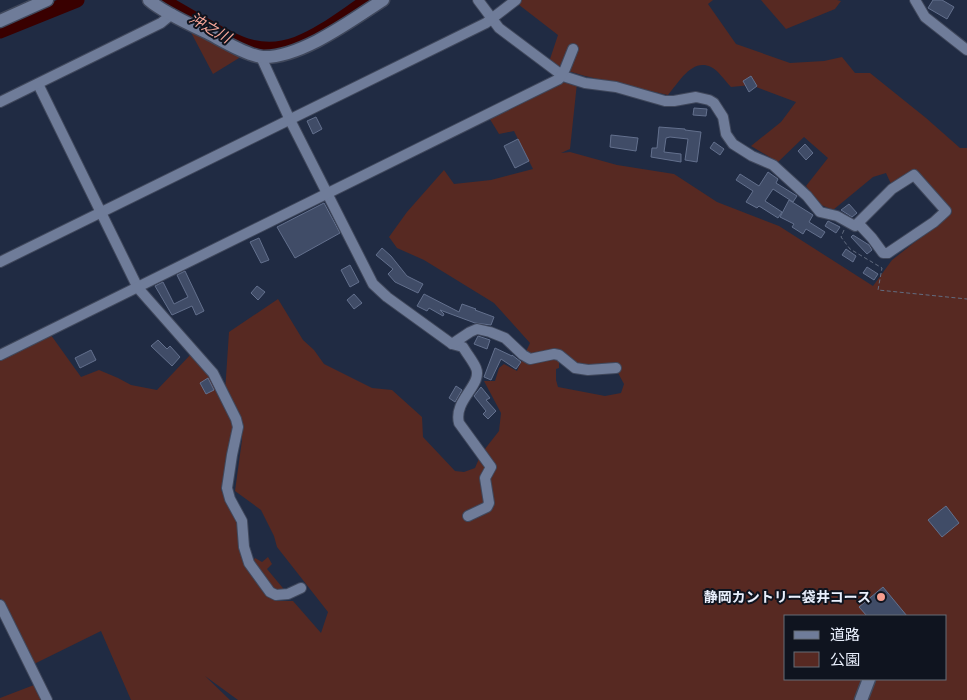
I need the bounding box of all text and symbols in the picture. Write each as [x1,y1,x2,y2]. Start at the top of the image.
water label: 沖之川 [186,7,237,48]
place label: 静岡カントリー袋井コース [704,587,871,606]
marker: 静岡カントリー袋井コース [875,591,887,603]
legend [784,615,947,680]
text: 道路 [830,624,860,644]
text: 公園 [830,649,860,669]

